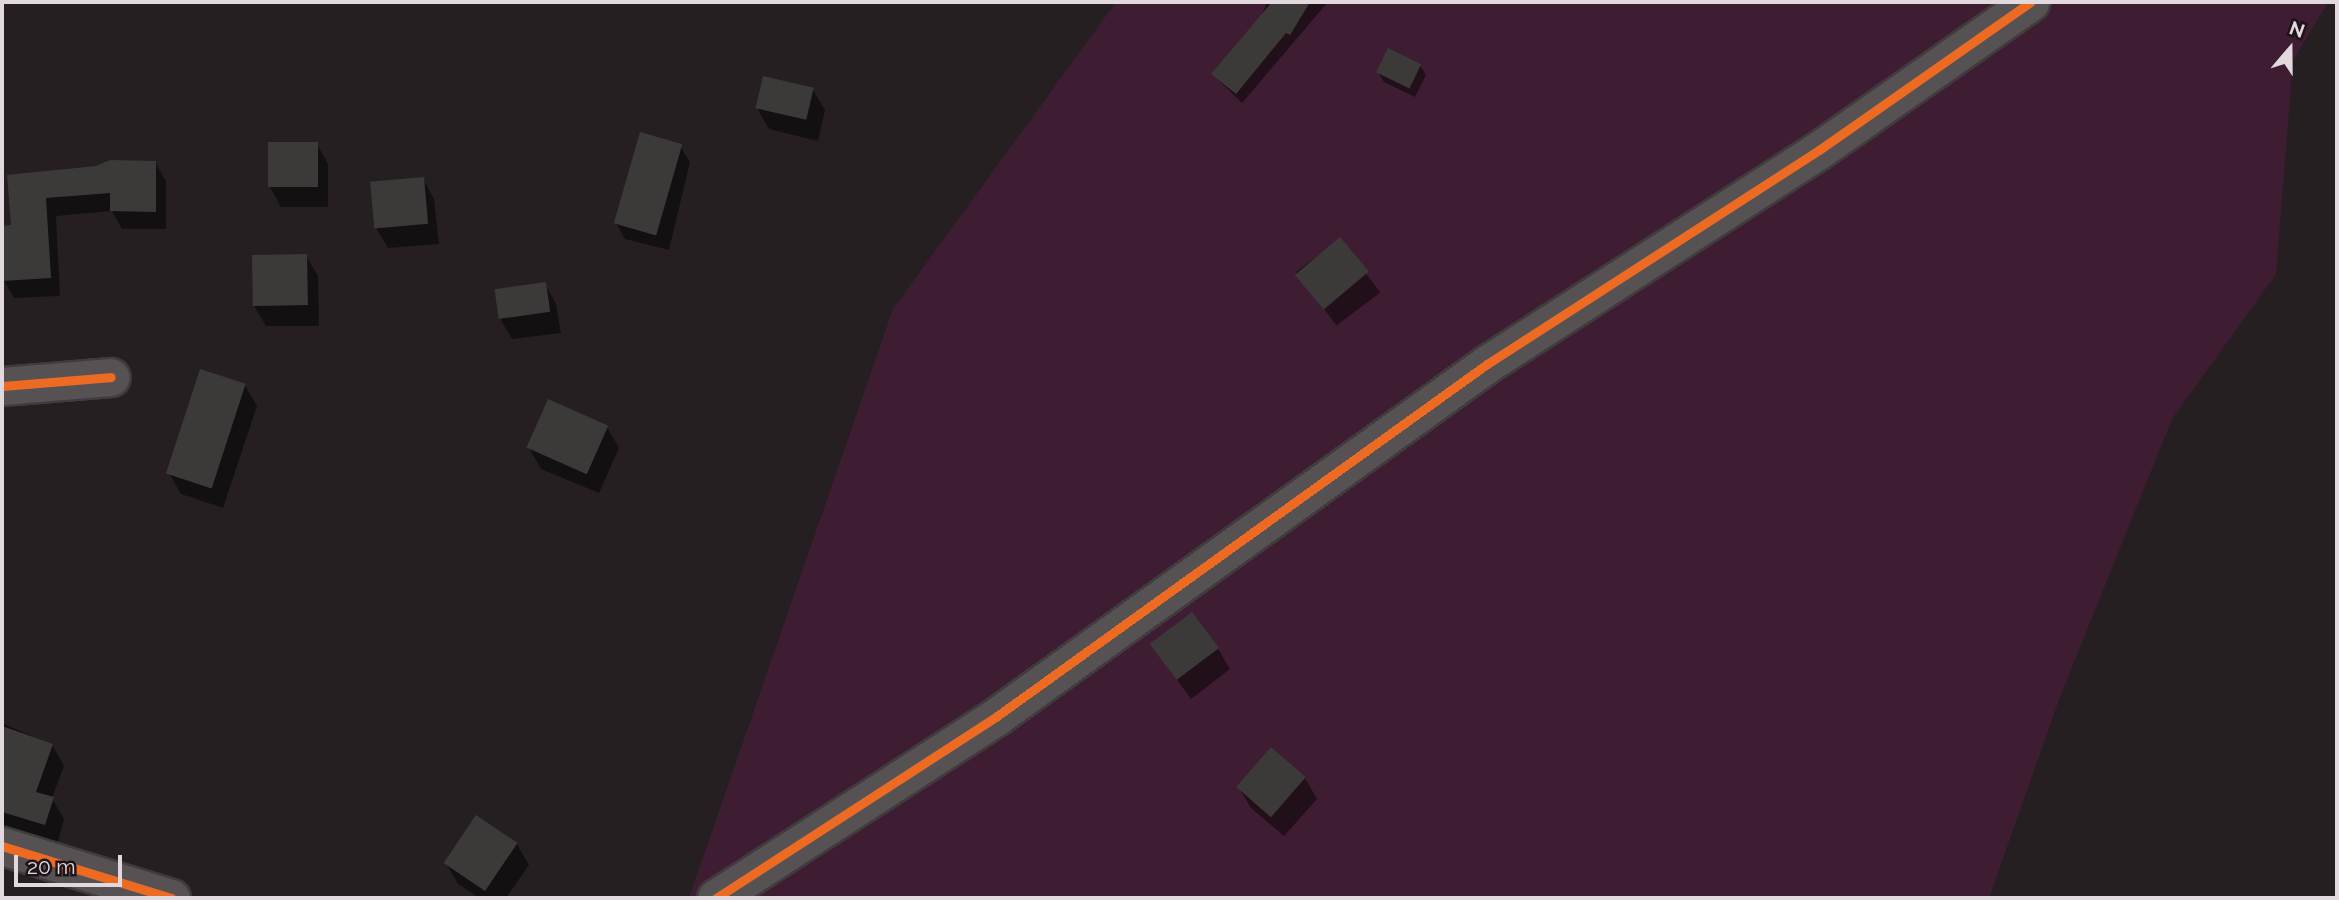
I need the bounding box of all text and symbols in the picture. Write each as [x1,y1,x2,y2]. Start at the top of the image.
north arrow [2255,14,2325,84]
text: N [2287,16,2308,42]
scale bar [18,841,126,885]
text: 20 m [27,854,75,879]

